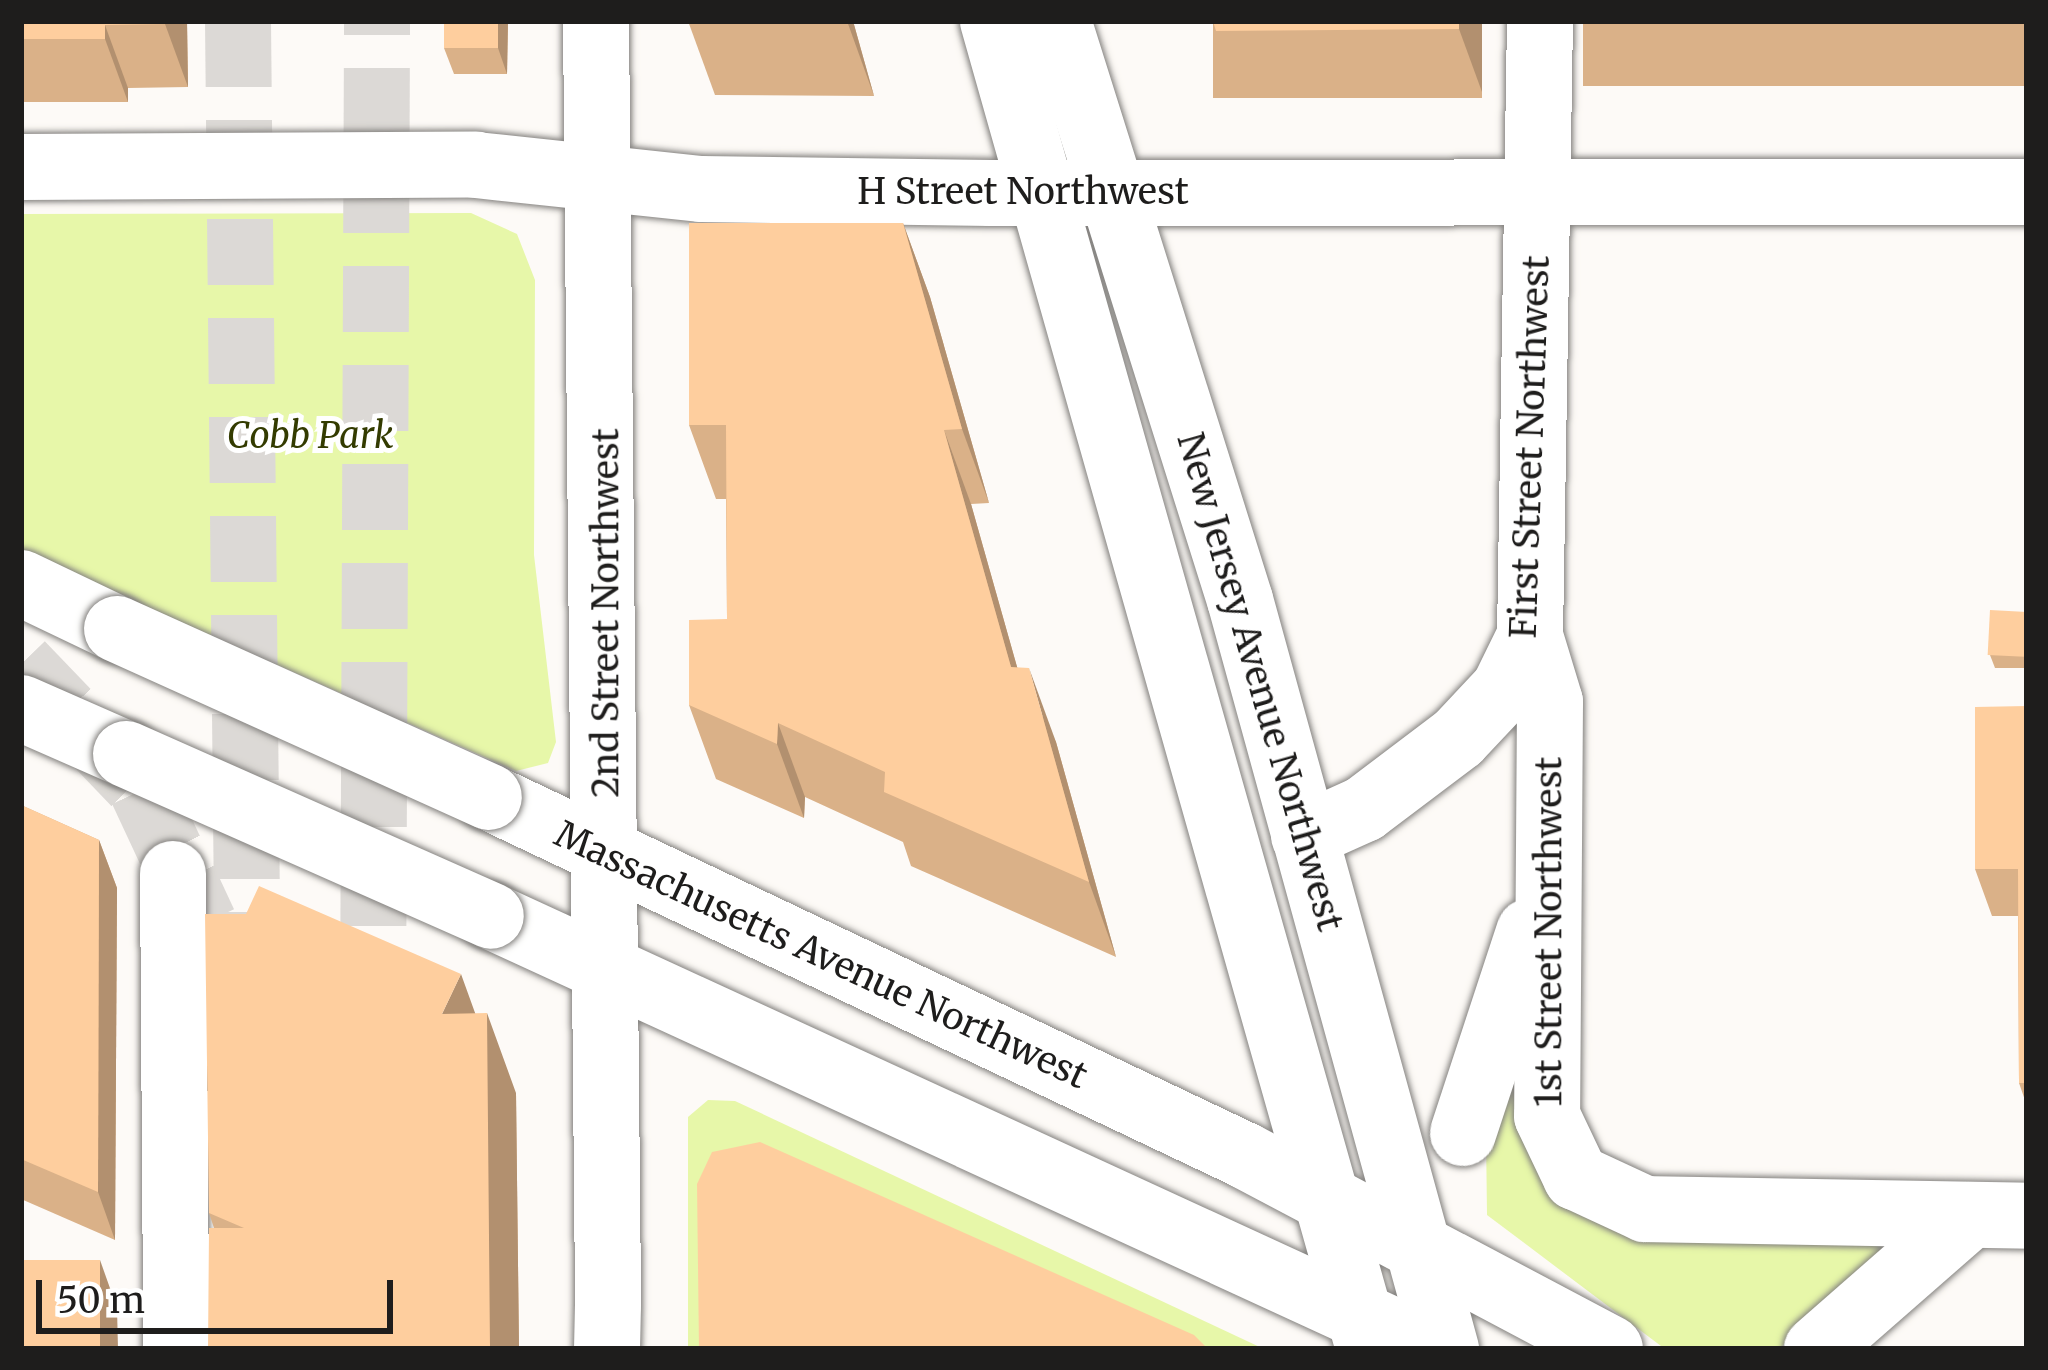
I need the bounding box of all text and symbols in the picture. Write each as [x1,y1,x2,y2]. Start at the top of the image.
street label: H Street Northwest [857,170,1189,214]
street label: First Street Northwest [1502,255,1558,639]
park label: Cobb Park [227,414,393,458]
street label: 2nd Street Northwest [584,428,628,798]
street label: New Jersey Avenue Northwest [1168,428,1352,936]
street label: 1st Street Northwest [1527,757,1571,1107]
street label: Massachusetts Avenue Northwest [548,812,1094,1098]
scale bar [42,1256,399,1330]
text: 50 m [57,1278,145,1323]

